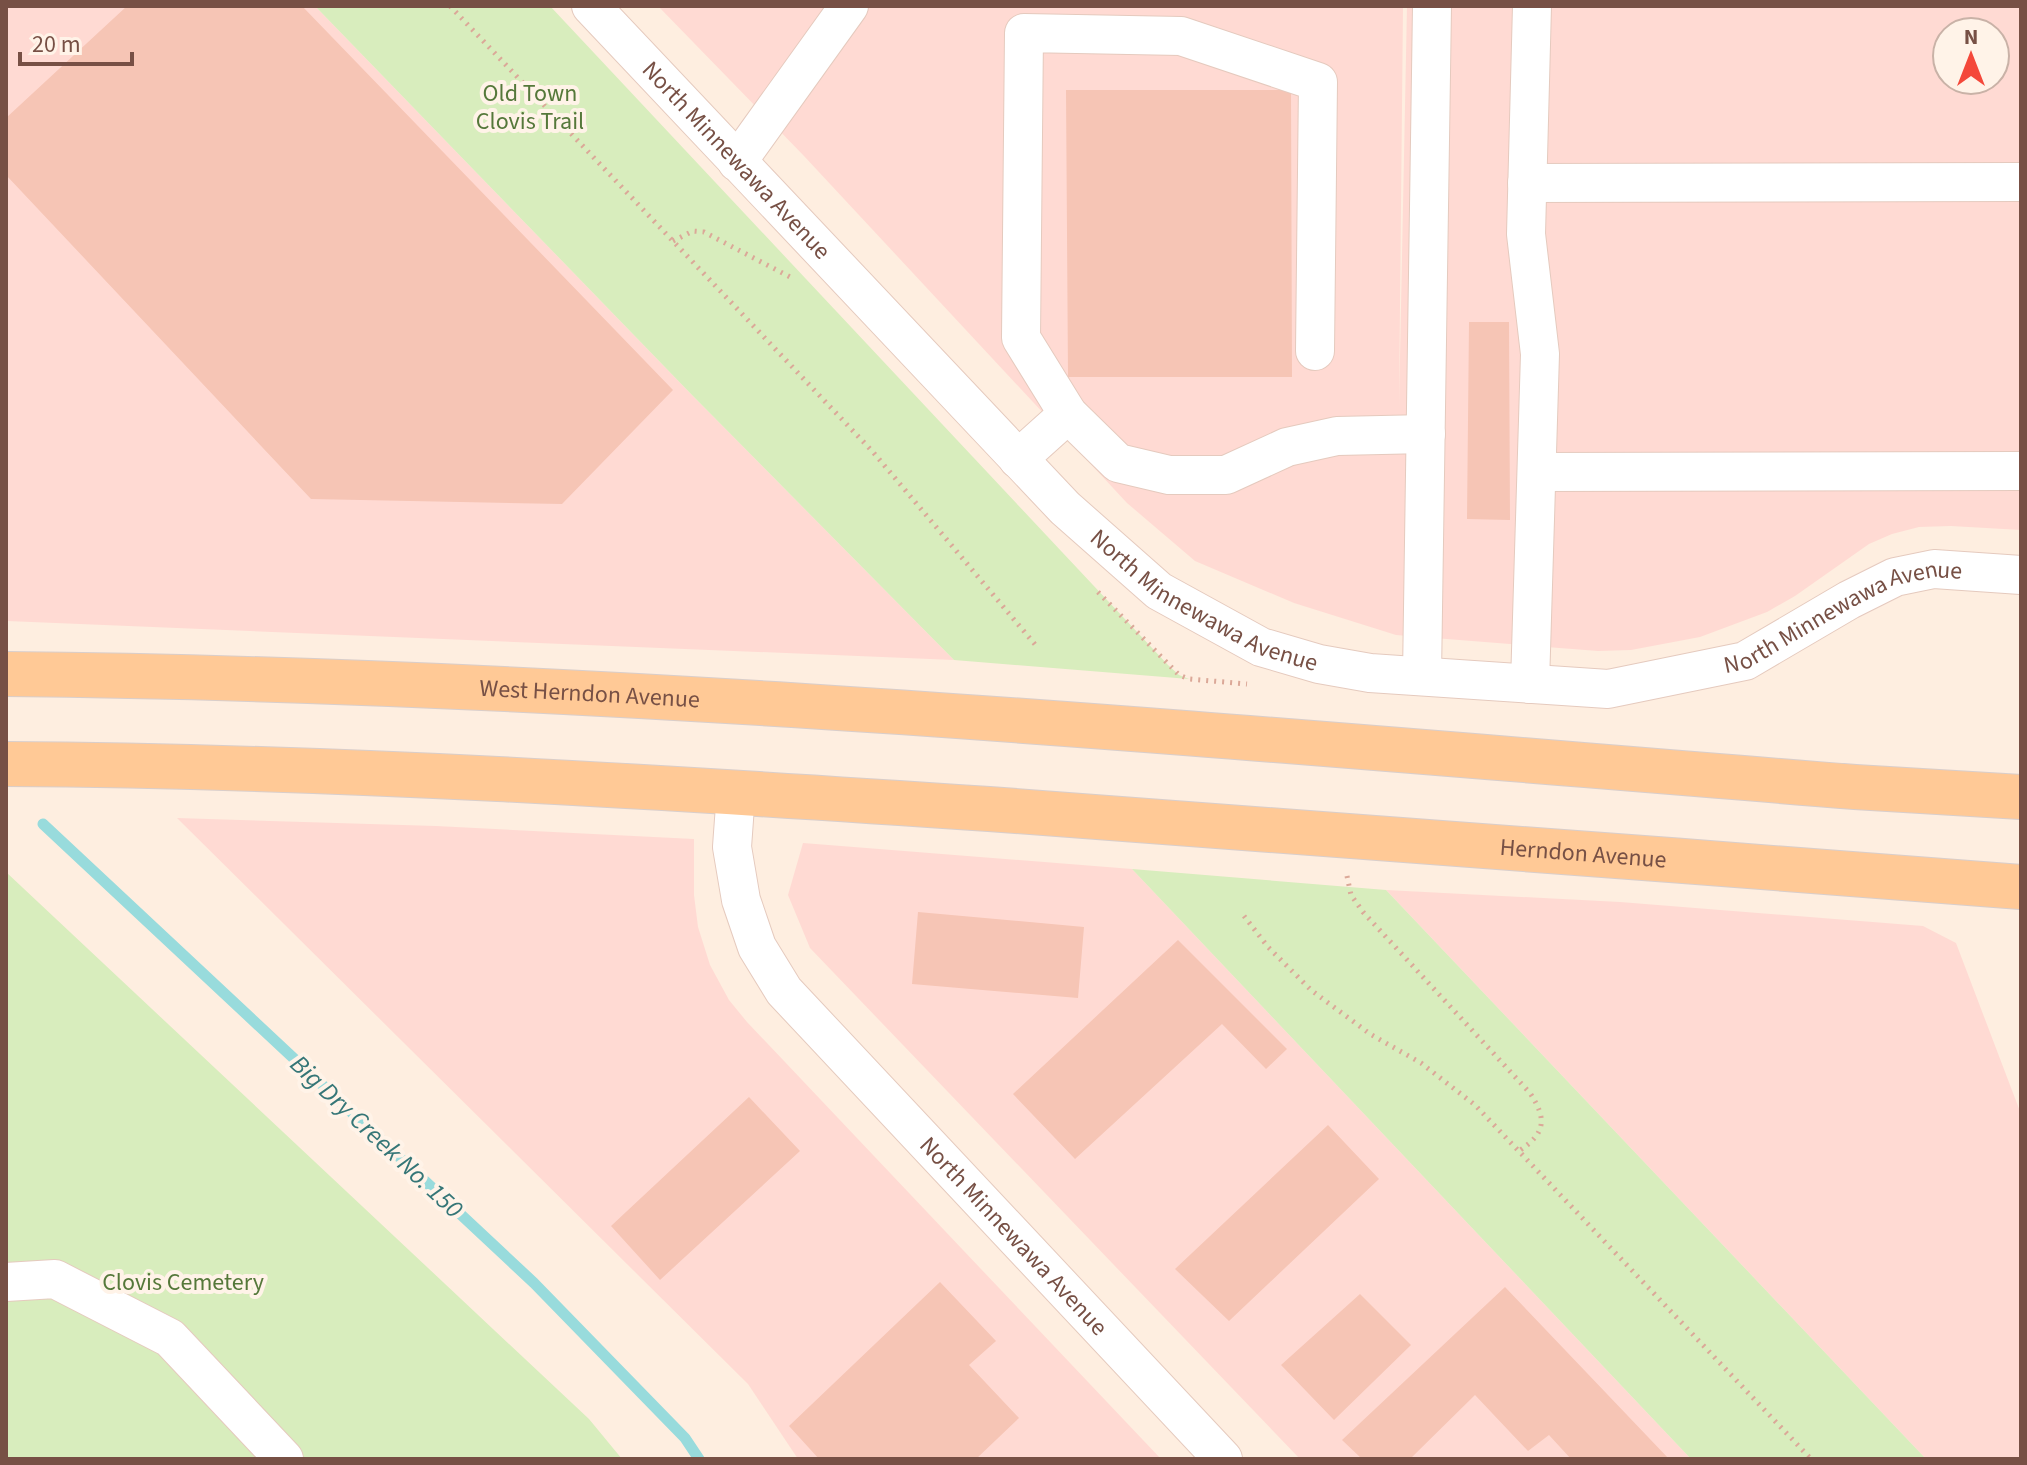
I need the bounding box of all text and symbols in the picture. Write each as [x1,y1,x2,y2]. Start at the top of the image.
scale bar [20,16,132,66]
north arrow [1931,16,2011,96]
text: N [1964,21,1978,53]
text: 20 m [32,27,81,62]
street label: North Minnewawa Avenue [634,53,839,268]
park label: Old Town Clovis Trail [476,76,584,139]
street label: North Minnewawa Avenue [1082,521,1322,681]
street label: North Minnewawa Avenue [1720,552,1963,683]
street label: West Herndon Avenue [479,671,701,717]
street label: Herndon Avenue [1498,830,1668,878]
water label: Big Dry Creek No. 150 [282,1046,472,1227]
street label: North Minnewawa Avenue [911,1129,1116,1344]
park label: Clovis Cemetery [102,1265,264,1300]

